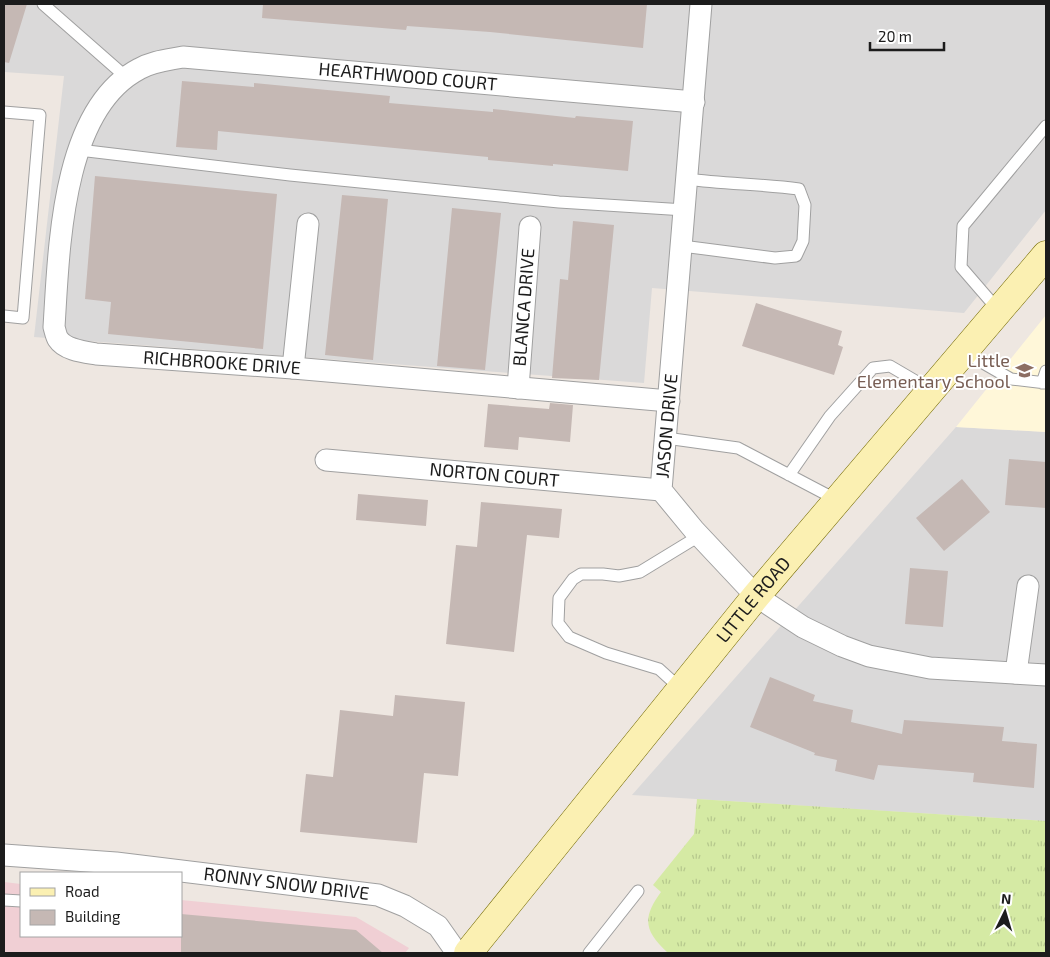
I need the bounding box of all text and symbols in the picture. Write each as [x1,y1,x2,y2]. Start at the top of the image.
scale bar [870,20,944,52]
text: 20 m [878,27,912,45]
street label: HEARTHWOOD COURT [318,57,499,95]
street label: BLANCA DRIVE [508,247,538,367]
street label: RICHBROOKE DRIVE [143,346,302,378]
place label: Little Elementary School [857,349,1011,392]
school or university icon: Little Elementary School [1014,361,1034,381]
street label: JASON DRIVE [650,373,682,479]
street label: NORTON COURT [429,457,561,491]
street label: LITTLE ROAD [711,552,794,647]
street label: RONNY SNOW DRIVE [202,862,371,904]
legend [20,872,182,937]
text: Road [65,882,100,900]
north arrow [980,887,1030,937]
text: N [1000,890,1012,907]
text: Building [65,907,121,925]

